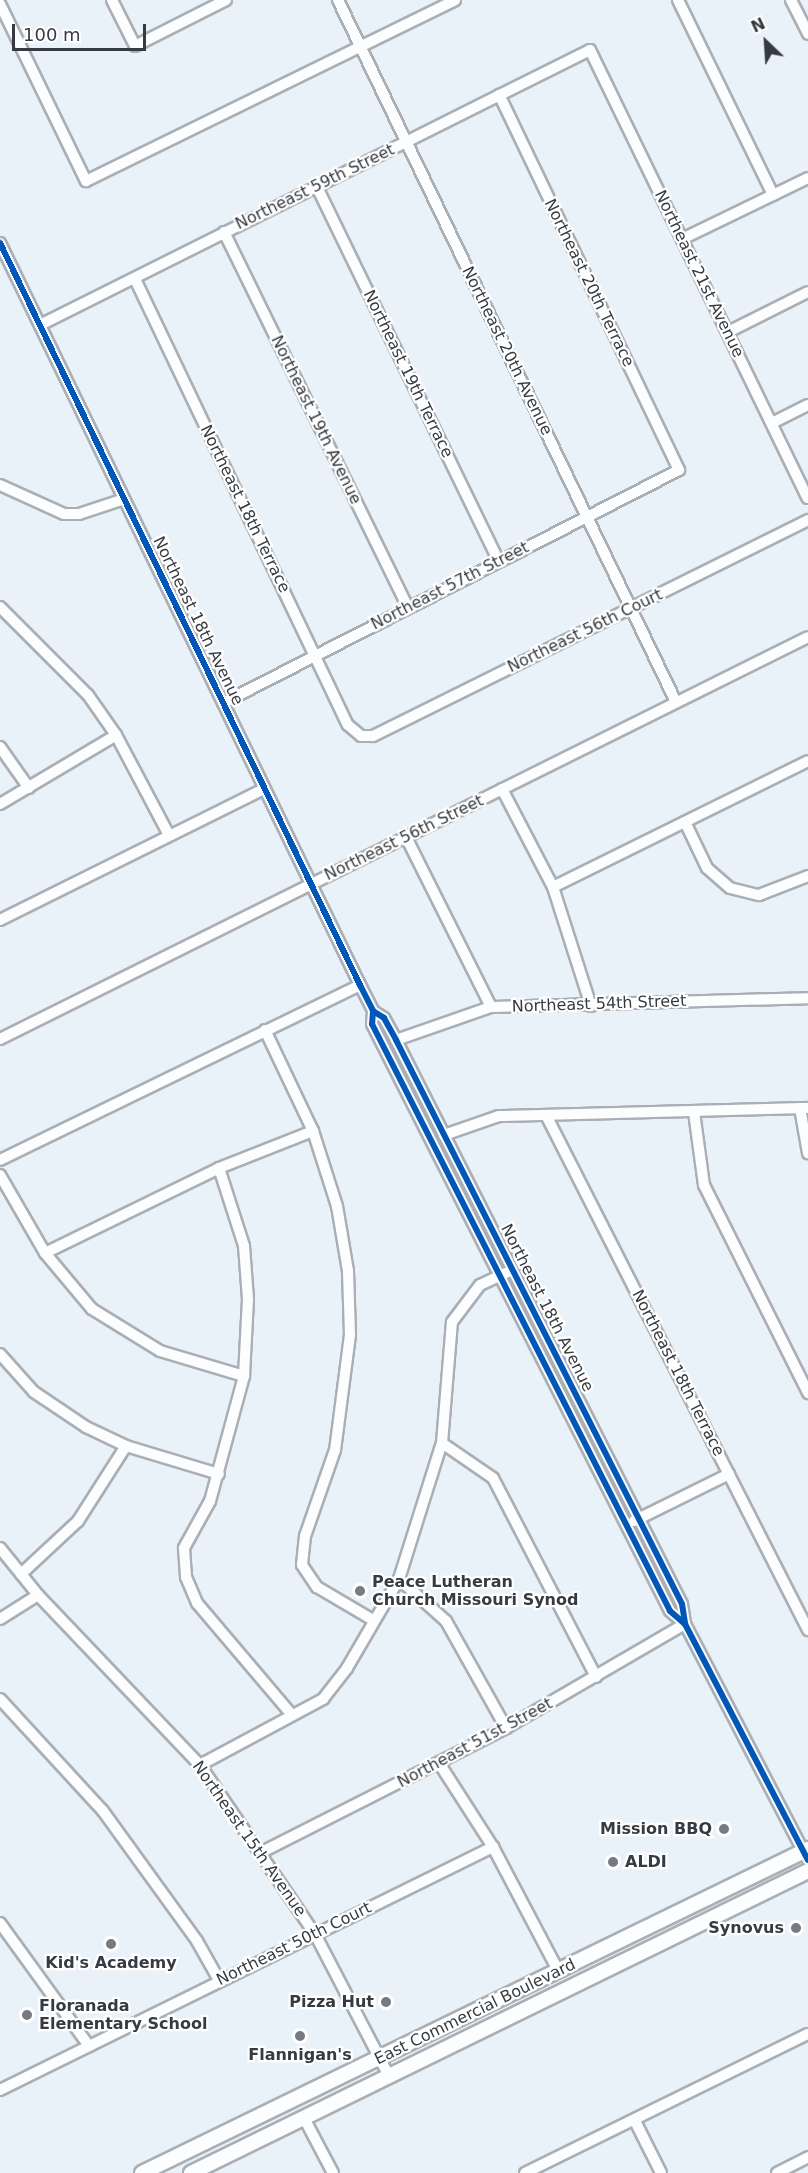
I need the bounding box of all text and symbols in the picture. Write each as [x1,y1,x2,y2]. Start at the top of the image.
scale bar [15,12,148,50]
north arrow [736,12,796,72]
text: N [748,14,768,37]
text: 100 m [23,24,81,45]
street label: Northeast 59th Street [232,140,398,234]
street label: Northeast 21st Avenue [650,187,748,361]
street label: Northeast 20th Terrace [540,196,638,370]
street label: Northeast 20th Avenue [458,263,556,439]
street label: Northeast 19th Terrace [359,287,457,461]
street label: Northeast 19th Avenue [267,332,365,508]
street label: Northeast 18th Terrace [196,422,294,596]
street label: Northeast 18th Avenue [149,533,247,709]
street label: Northeast 57th Street [368,538,532,634]
street label: Northeast 56th Court [504,585,666,677]
street label: Northeast 56th Street [321,791,487,885]
street label: Northeast 54th Street [511,991,687,1017]
street label: Northeast 18th Avenue [496,1221,598,1395]
street label: Northeast 18th Terrace [628,1287,728,1459]
place label: Peace Lutheran Church Missouri Synod [372,1572,578,1610]
marker: Peace Lutheran Church Missouri Synod [353,1584,367,1598]
street label: Northeast 51st Street [394,1694,556,1792]
street label: Northeast 15th Avenue [188,1758,310,1920]
place label: Mission BBQ [600,1819,712,1839]
marker: Mission BBQ [717,1822,731,1836]
place label: ALDI [625,1852,667,1872]
marker: ALDI [606,1855,620,1869]
street label: Northeast 50th Court [213,1898,375,1990]
place label: Synovus [708,1918,784,1938]
marker: Synovus [789,1921,803,1935]
marker: Kid's Academy [104,1937,118,1951]
place label: Kid's Academy [45,1953,177,1973]
street label: East Commercial Boulevard [371,1955,579,2069]
place label: Pizza Hut [289,1992,374,2012]
marker: Pizza Hut [379,1995,393,2009]
place label: Floranada Elementary School [39,1996,207,2034]
marker: Floranada Elementary School [20,2008,34,2022]
marker: Flannigan's [293,2029,307,2043]
place label: Flannigan's [248,2045,352,2065]

